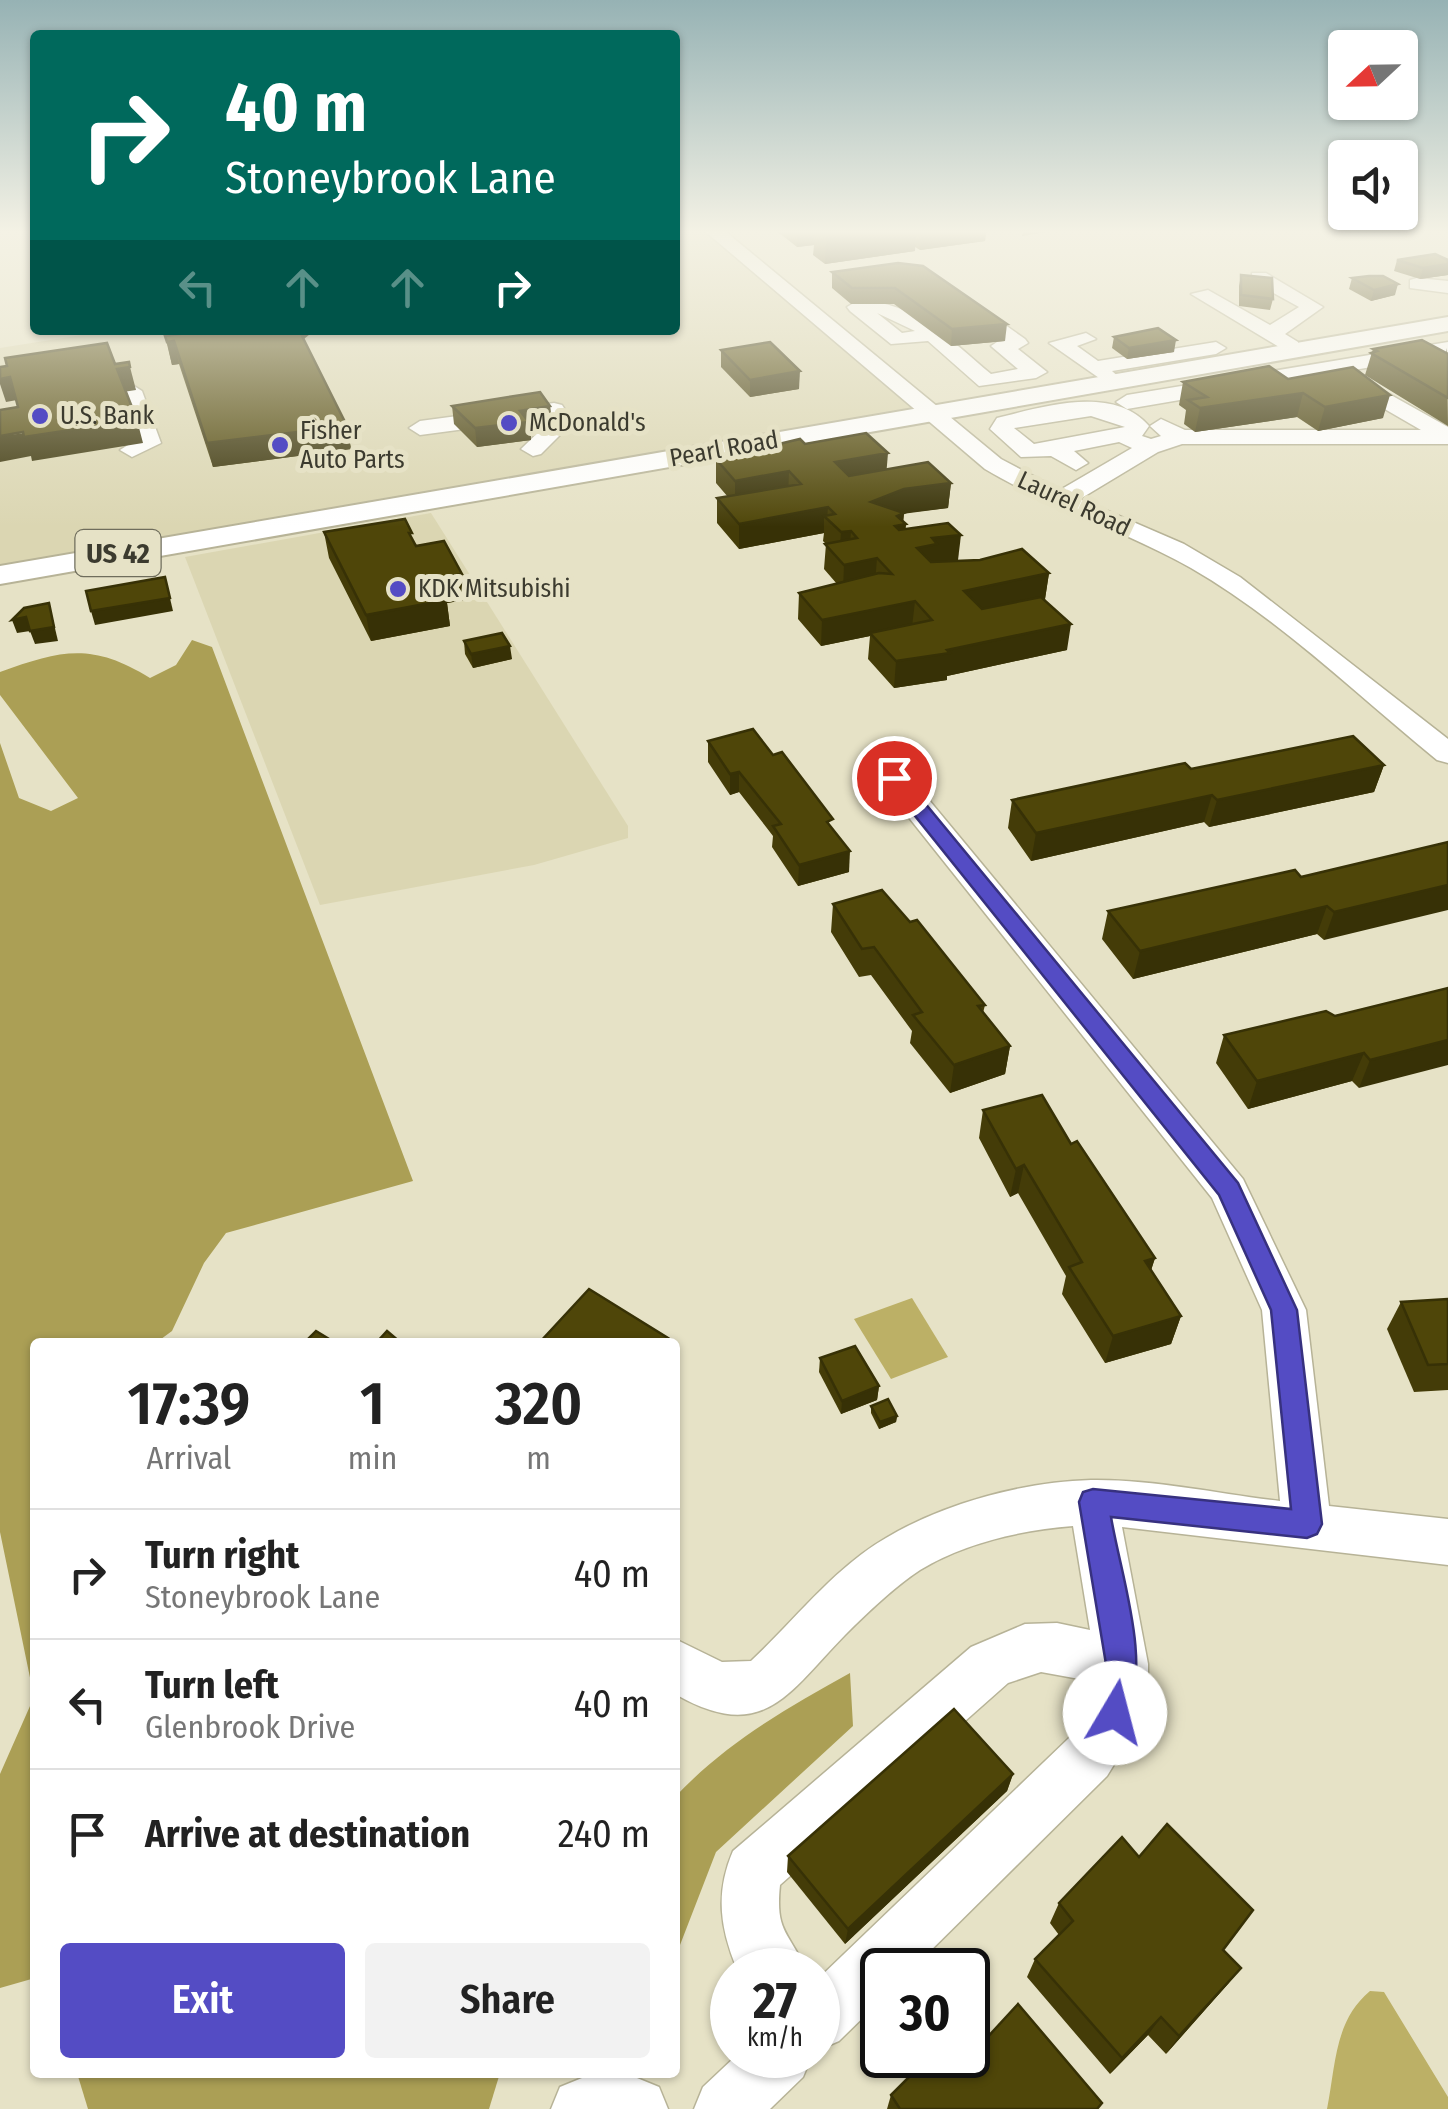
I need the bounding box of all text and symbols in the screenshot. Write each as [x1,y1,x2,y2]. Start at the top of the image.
north arrow [1328,30,1418,120]
map controls [1328,30,1418,230]
text: 40 m [225,66,367,150]
icon: right [60,70,190,200]
button: sound [1328,140,1418,230]
text: Stoneybrook Lane [225,151,556,205]
icon: left [170,260,225,315]
icon: ahead [275,260,330,315]
icon: ahead [380,260,435,315]
icon: right [485,260,540,315]
place label: U.S. Bank [60,401,154,431]
marker: U.S. Bank [29,405,51,427]
place label: McDonald's [529,408,646,438]
marker: McDonald's [498,412,520,434]
place label: Fisher Auto Parts [300,416,405,475]
street label: Pearl Road [667,425,781,473]
marker: Fisher Auto Parts [269,434,291,456]
street label: Laurel Road [1013,465,1135,543]
road number: US 42 [76,530,160,576]
place label: KDK Mitsubishi [418,574,571,604]
marker: KDK Mitsubishi [387,578,409,600]
pin [852,736,937,821]
icon: arrive [867,751,922,806]
text: 17:39 [128,1368,250,1440]
text: 1 [360,1368,385,1440]
text: 320 [495,1368,582,1440]
text: Arrival [146,1439,231,1477]
text: min [348,1439,397,1477]
text: m [526,1439,551,1477]
text: Turn right [145,1532,299,1578]
icon: right [60,1547,115,1602]
text: 40 m [574,1551,650,1597]
text: Stoneybrook Lane [145,1578,380,1616]
position arrow [1063,1661,1167,1765]
text: Turn left [145,1662,279,1708]
icon: left [60,1677,115,1732]
text: 40 m [574,1681,650,1727]
text: Glenbrook Drive [145,1708,355,1746]
icon: arrive [60,1807,115,1862]
text: Arrive at destination [145,1811,470,1857]
text: 240 m [558,1811,650,1857]
button: Exit [60,1943,345,2058]
button: Share [365,1943,650,2058]
speed limit sign: 30 [860,1948,990,2078]
text: 27 [753,1971,797,2031]
text: km/h [747,2023,803,2053]

